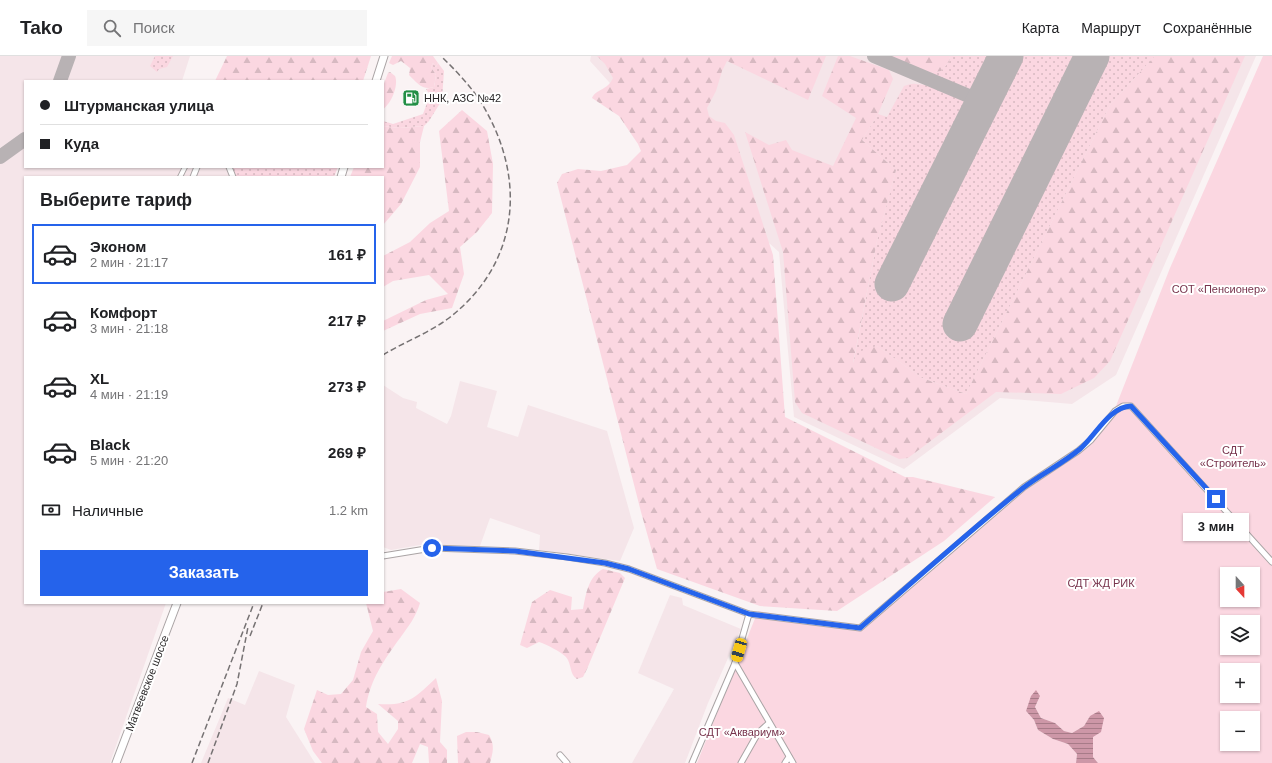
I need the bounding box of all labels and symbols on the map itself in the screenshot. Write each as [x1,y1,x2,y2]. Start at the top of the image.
fuel station icon: ННК, АЗС №42 [401,88,421,108]
place label: ННК, АЗС №42 [424,92,501,104]
park label: СОТ «Пенсионер» [1172,283,1266,295]
park label: СДТ «Строитель» [1200,444,1266,469]
route end [1207,490,1225,508]
callout: 3 мин [1183,513,1249,541]
route start [423,539,441,557]
north arrow [1220,567,1260,607]
park label: СДТ ЖД РИК [1067,577,1135,589]
street label: Матвеевское шоссе [123,633,171,733]
car [730,637,748,663]
park label: СДТ «Аквариум» [699,726,785,738]

